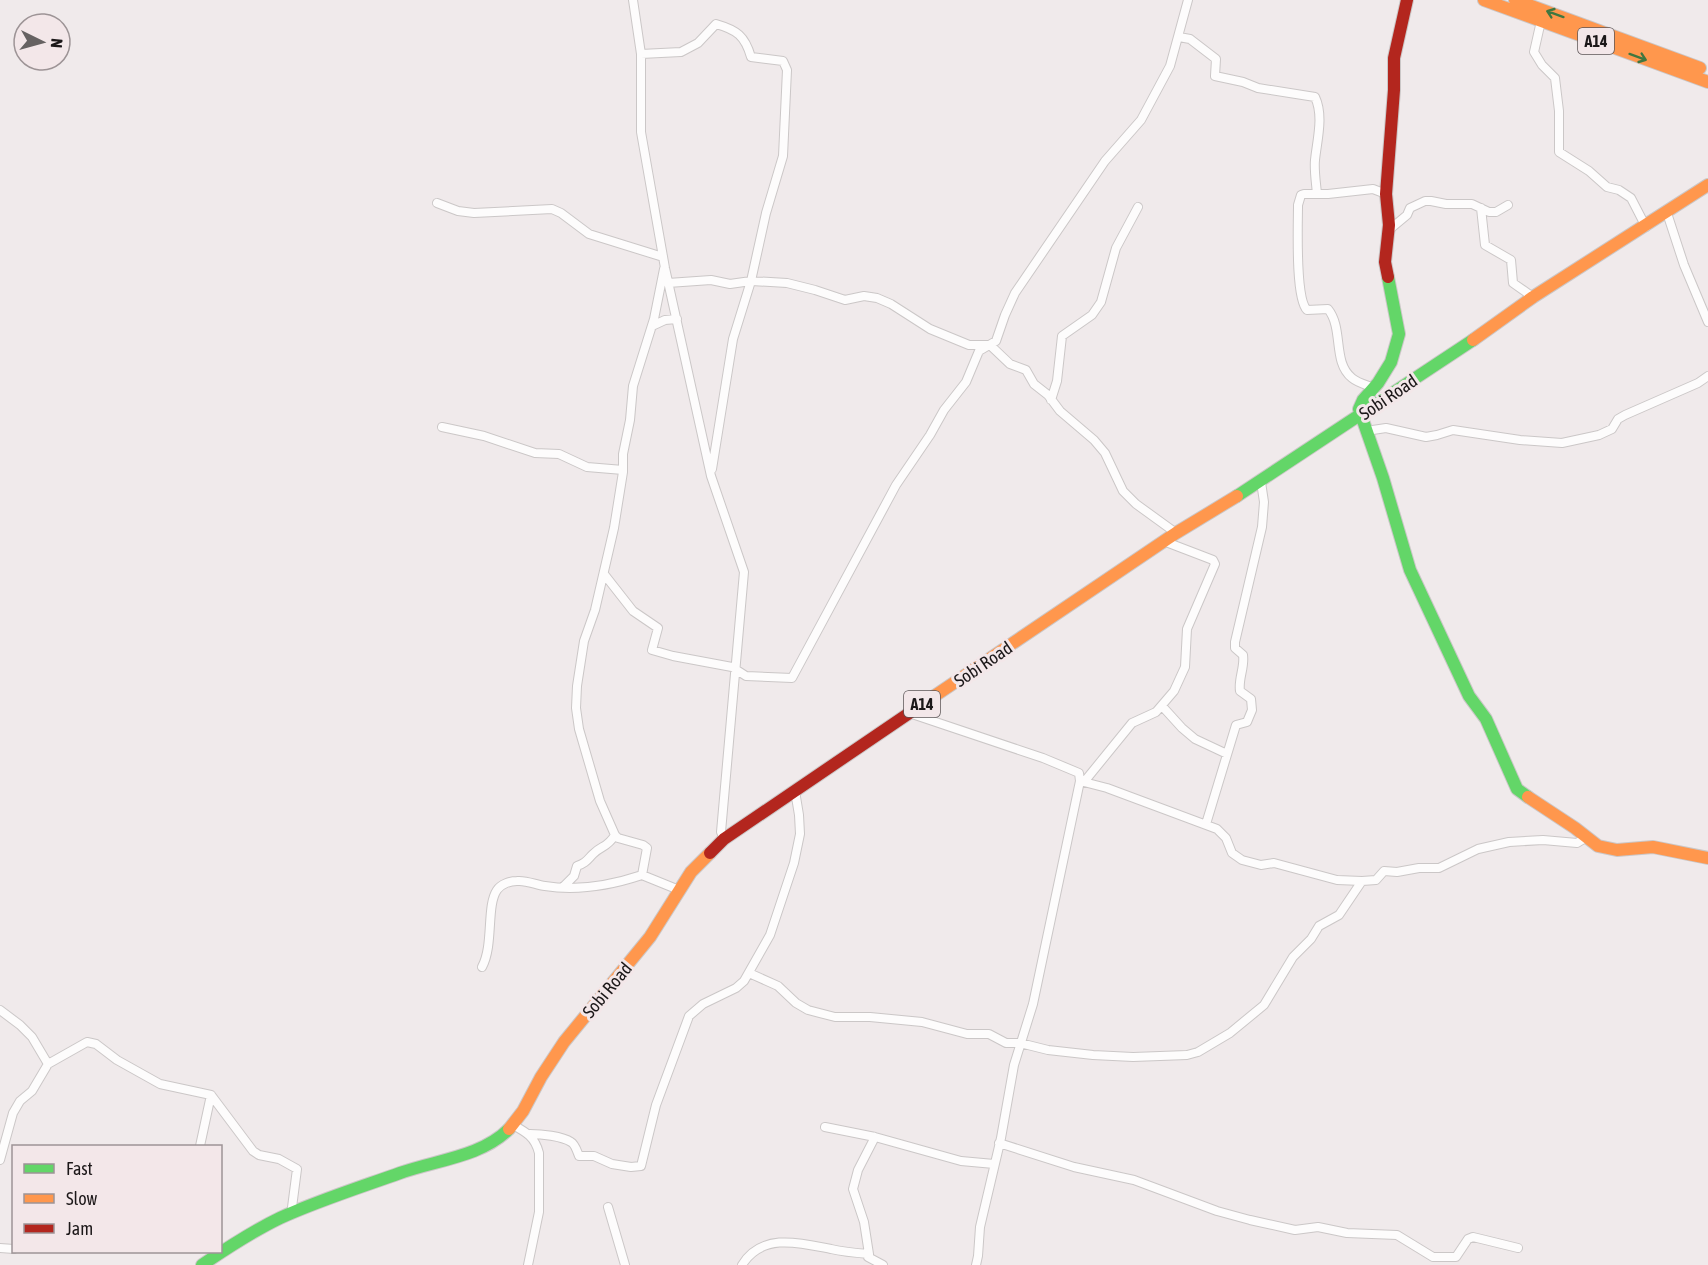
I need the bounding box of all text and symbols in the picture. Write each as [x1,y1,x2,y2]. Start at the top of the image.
one-way arrow [1546,8,1565,19]
north arrow [12,12,72,72]
road number: A14 [1578,28,1614,54]
text: N [48,38,66,49]
one-way arrow [1628,52,1647,63]
street label: Sobi Road [1355,370,1421,424]
street label: Sobi Road [950,637,1016,691]
road number: A14 [904,691,940,717]
street label: Sobi Road [578,958,636,1022]
legend [12,1145,222,1253]
text: Fast [66,1158,93,1179]
text: Slow [66,1188,97,1209]
text: Jam [66,1218,93,1239]

